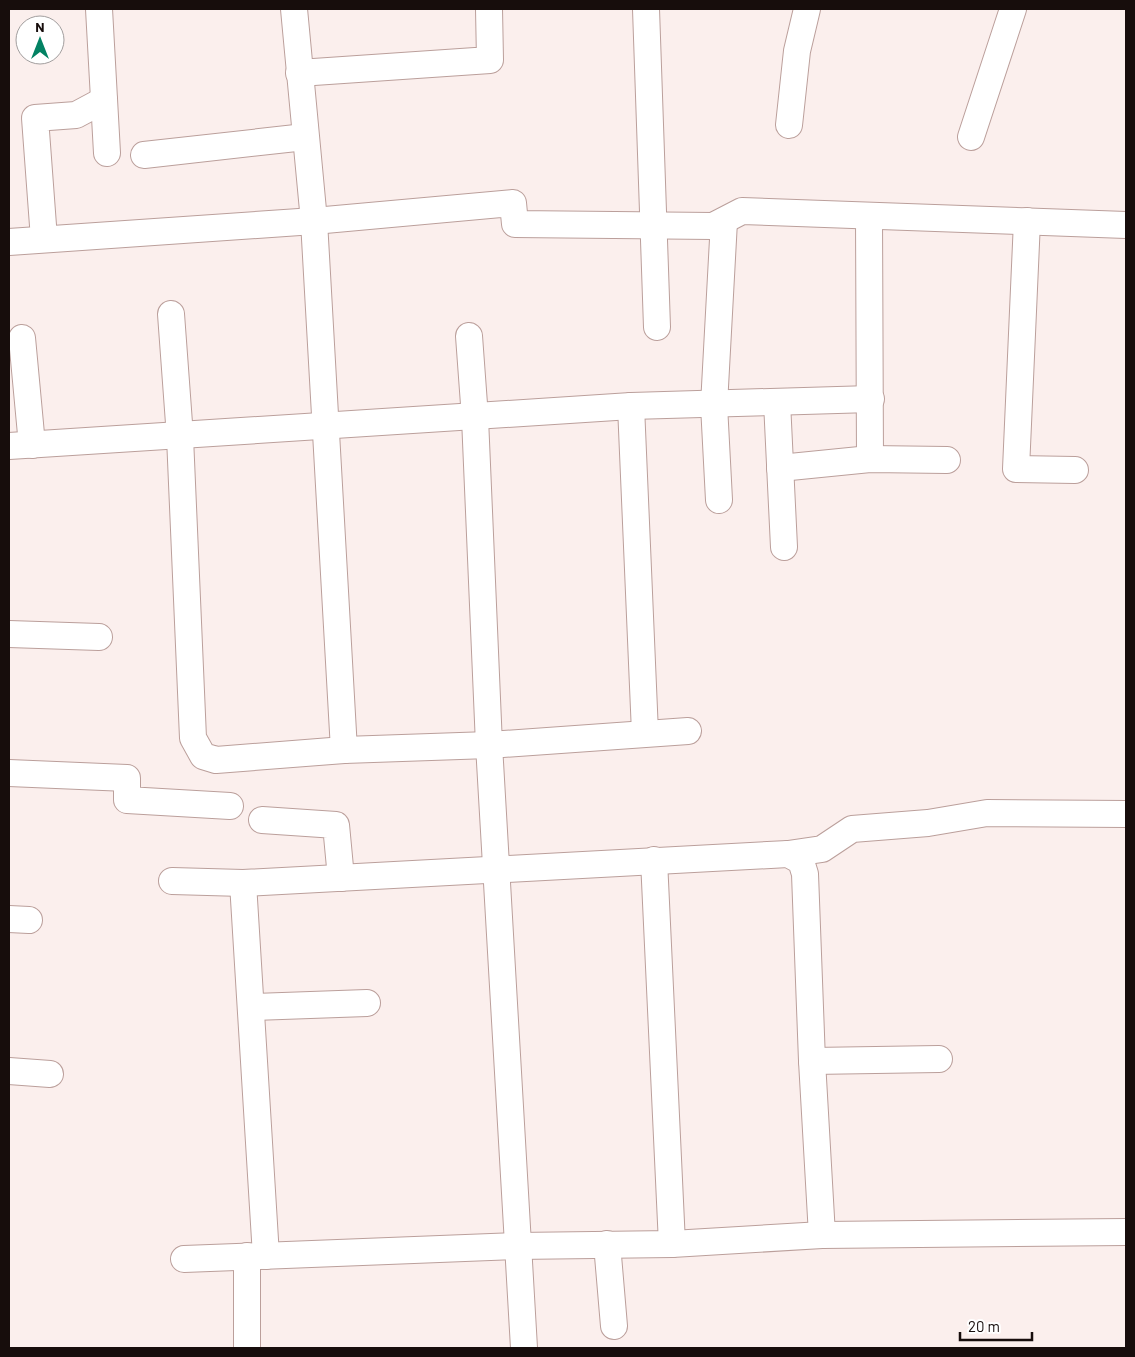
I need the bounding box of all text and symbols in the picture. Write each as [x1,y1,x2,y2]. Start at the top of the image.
north arrow [15,15,65,65]
text: N [35,18,45,35]
scale bar [960,1310,1032,1342]
text: 20 m [968,1317,1000,1335]

